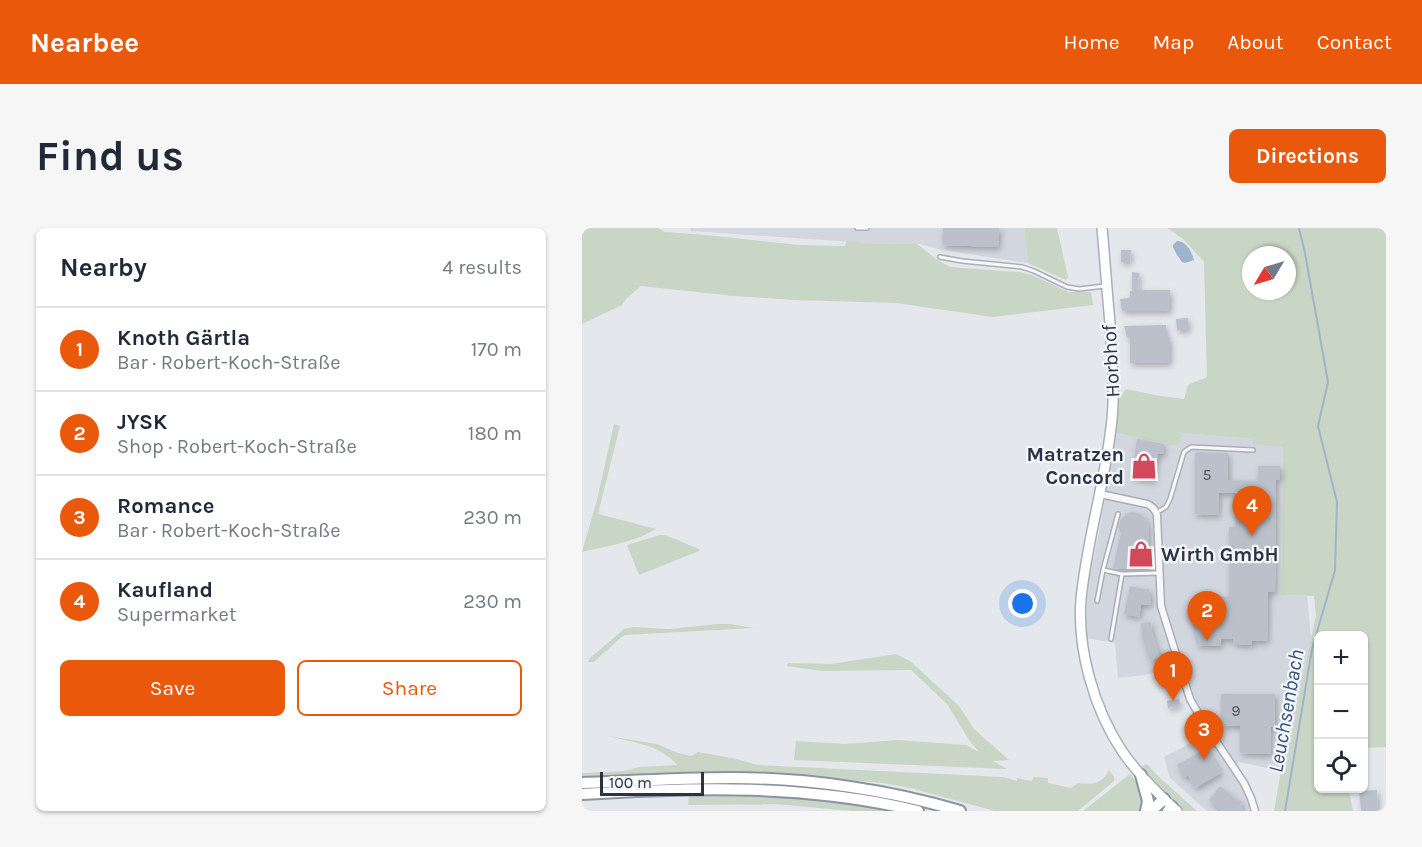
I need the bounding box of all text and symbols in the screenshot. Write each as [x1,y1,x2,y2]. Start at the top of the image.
text: Nearbee [30,26,139,59]
text: Home [1064,30,1120,54]
text: Map [1153,30,1194,54]
text: About [1227,30,1284,54]
text: Contact [1317,30,1392,54]
button: Directions [1229,129,1386,183]
text: Find us [36,131,184,181]
north arrow [1242,246,1296,300]
text: Nearby [60,252,147,283]
text: 4 results [442,256,522,279]
street label: Horbhof [1098,324,1124,398]
text: Knoth Gärtla [117,325,250,351]
text: 1 [76,338,83,361]
text: 170 m [471,338,522,361]
text: Bar · Robert-Koch-Straße [117,351,341,374]
text: JYSK [117,409,167,435]
text: 2 [73,422,86,445]
text: 180 m [468,422,522,445]
text: Shop · Robert-Koch-Straße [117,435,357,458]
place label: Matratzen Concord [1027,443,1124,489]
shop icon: Matratzen Concord [1129,451,1159,481]
house number: 5 [1202,465,1212,484]
pin: 4 [1232,486,1272,536]
text: Romance [117,493,214,519]
text: 3 [73,506,86,529]
text: 230 m [463,506,522,529]
text: Bar · Robert-Koch-Straße [117,519,341,542]
shop icon: Wirth GmbH [1126,539,1156,569]
place label: Wirth GmbH [1161,543,1279,566]
text: Kaufland [117,577,213,603]
your location [1008,589,1037,618]
text: 4 [74,590,85,613]
text: 230 m [463,590,522,613]
pin: 2 [1188,592,1226,641]
text: Supermarket [117,603,236,626]
map controls [1314,631,1368,793]
button: + [1314,631,1368,685]
water label: Leuchsenbach [1263,647,1309,775]
pin: 1 [1154,652,1192,701]
button: Save [60,660,285,716]
button: Share [297,660,522,716]
button: − [1314,685,1368,739]
house number: 9 [1231,701,1241,720]
pin: 3 [1184,710,1224,760]
button: locate [1314,739,1368,793]
scale bar [600,769,704,796]
text: 100 m [609,773,652,792]

